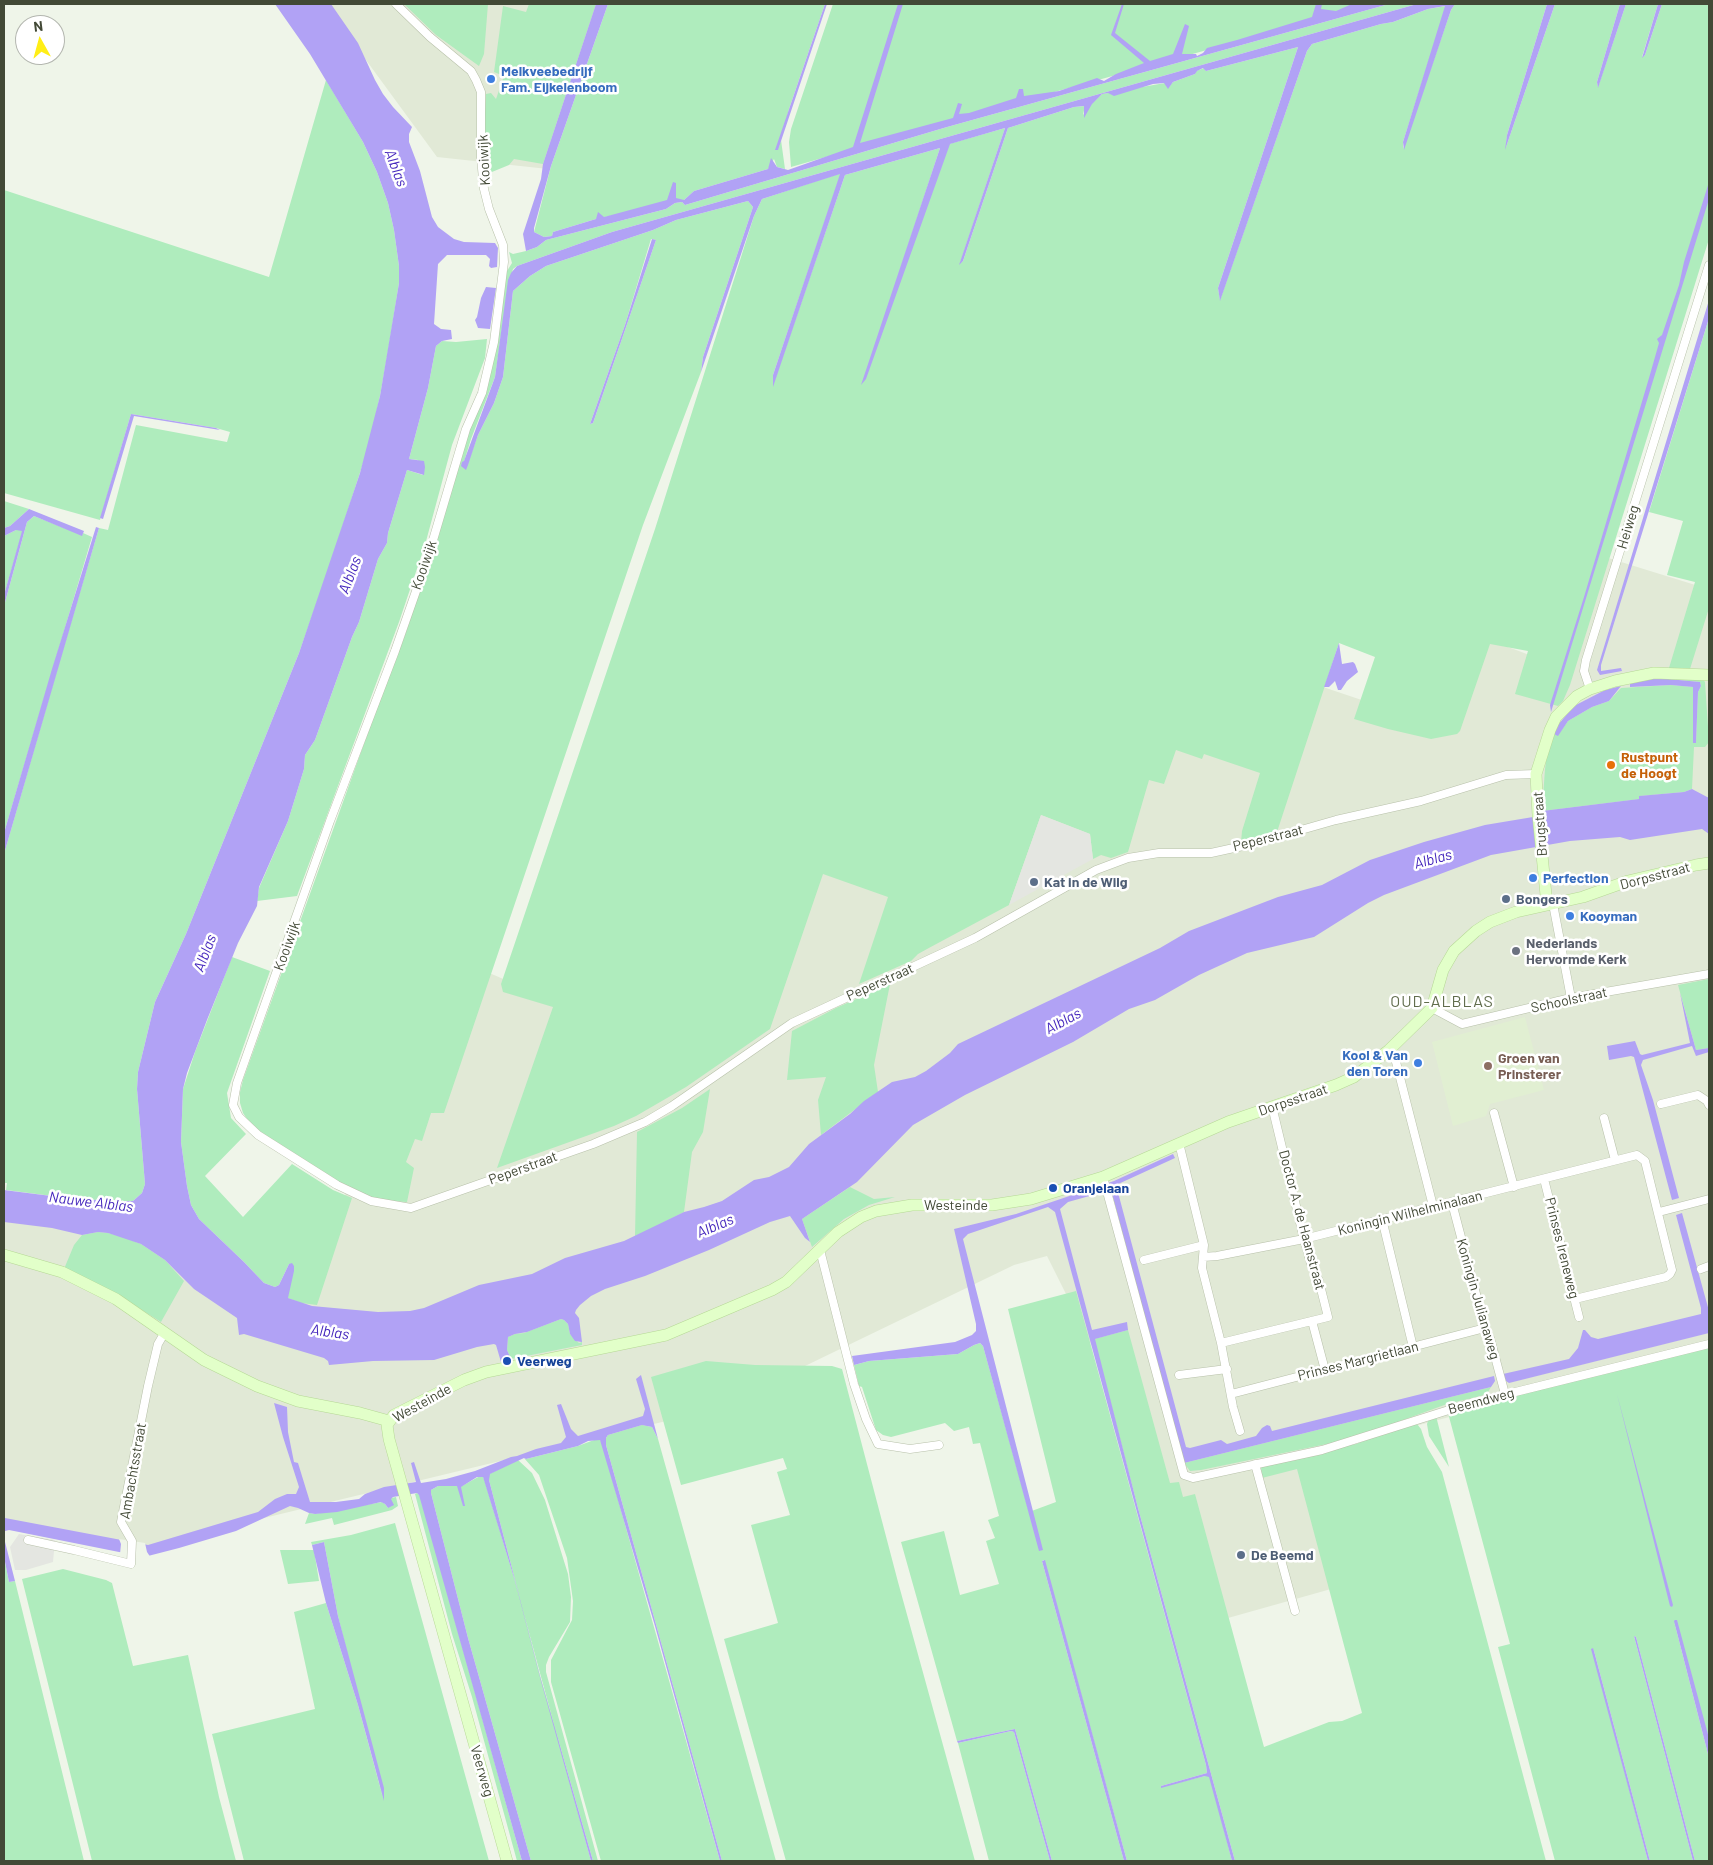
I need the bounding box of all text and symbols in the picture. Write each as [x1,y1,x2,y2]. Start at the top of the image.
north arrow [15,15,65,65]
text: N [33,17,44,35]
place label: Melkveebedrijf Fam. Eijkelenboom [501,63,617,95]
marker: Melkveebedrijf Fam. Eijkelenboom [485,73,497,85]
street label: Kooiwijk [474,134,494,186]
water label: Alblas [381,147,411,189]
street label: Heiweg [1613,503,1643,551]
street label: Kooiwijk [408,538,440,592]
water label: Alblas [335,554,365,596]
place label: Rustpunt de Hoogt [1621,749,1678,782]
marker: Rustpunt de Hoogt [1605,759,1617,771]
street label: Brugstraat [1529,791,1551,857]
street label: Peperstraat [1231,821,1305,855]
water label: Alblas [1412,845,1454,873]
street label: Dorpsstraat [1618,859,1692,893]
place label: Perfection [1543,870,1609,886]
marker: Perfection [1527,872,1539,884]
place label: Kat in de Wilg [1044,874,1128,890]
marker: Kat in de Wilg [1028,876,1040,888]
place label: Bongers [1516,891,1568,907]
marker: Bongers [1500,893,1512,905]
place label: Kooyman [1580,908,1637,924]
marker: Kooyman [1564,910,1576,922]
street label: Kooiwijk [270,919,304,973]
water label: Alblas [190,932,220,974]
place label: Nederlands Hervormde Kerk [1526,935,1627,968]
marker: Nederlands Hervormde Kerk [1510,945,1522,957]
street label: Peperstraat [844,960,916,1004]
street label: Schoolstraat [1529,984,1609,1016]
district label: OUD-ALBLAS [1389,992,1495,1012]
water label: Alblas [1042,1004,1084,1038]
place label: Kool & Van den Toren [1342,1047,1408,1080]
place label: Groen van Prinsterer [1498,1050,1561,1082]
marker: Kool & Van den Toren [1412,1057,1424,1069]
marker: Groen van Prinsterer [1482,1060,1494,1072]
street label: Dorpsstraat [1256,1080,1330,1120]
street label: Peperstraat [486,1148,560,1188]
street label: Doctor A. de Haanstraat [1275,1148,1329,1292]
place label: Oranjelaan [1063,1180,1129,1196]
marker: Oranjelaan [1047,1182,1059,1194]
street label: Koningin Wilhelminalaan [1336,1187,1484,1239]
water label: Nauwe Alblas [48,1188,134,1216]
street label: Prinses Ireneweg [1541,1196,1583,1300]
street label: Westeinde [924,1197,988,1213]
water label: Alblas [694,1210,736,1242]
street label: Koningin Julianaweg [1453,1237,1503,1361]
water label: Alblas [310,1320,350,1344]
street label: Prinses Margrietlaan [1296,1338,1420,1384]
place label: Veerweg [517,1353,572,1369]
marker: Veerweg [501,1355,513,1367]
street label: Westeinde [390,1380,454,1426]
street label: Beemdweg [1446,1384,1516,1418]
street label: Ambachtsstraat [116,1422,150,1520]
place label: De Beemd [1251,1547,1314,1563]
marker: De Beemd [1235,1549,1247,1561]
street label: Veerweg [467,1743,497,1799]

